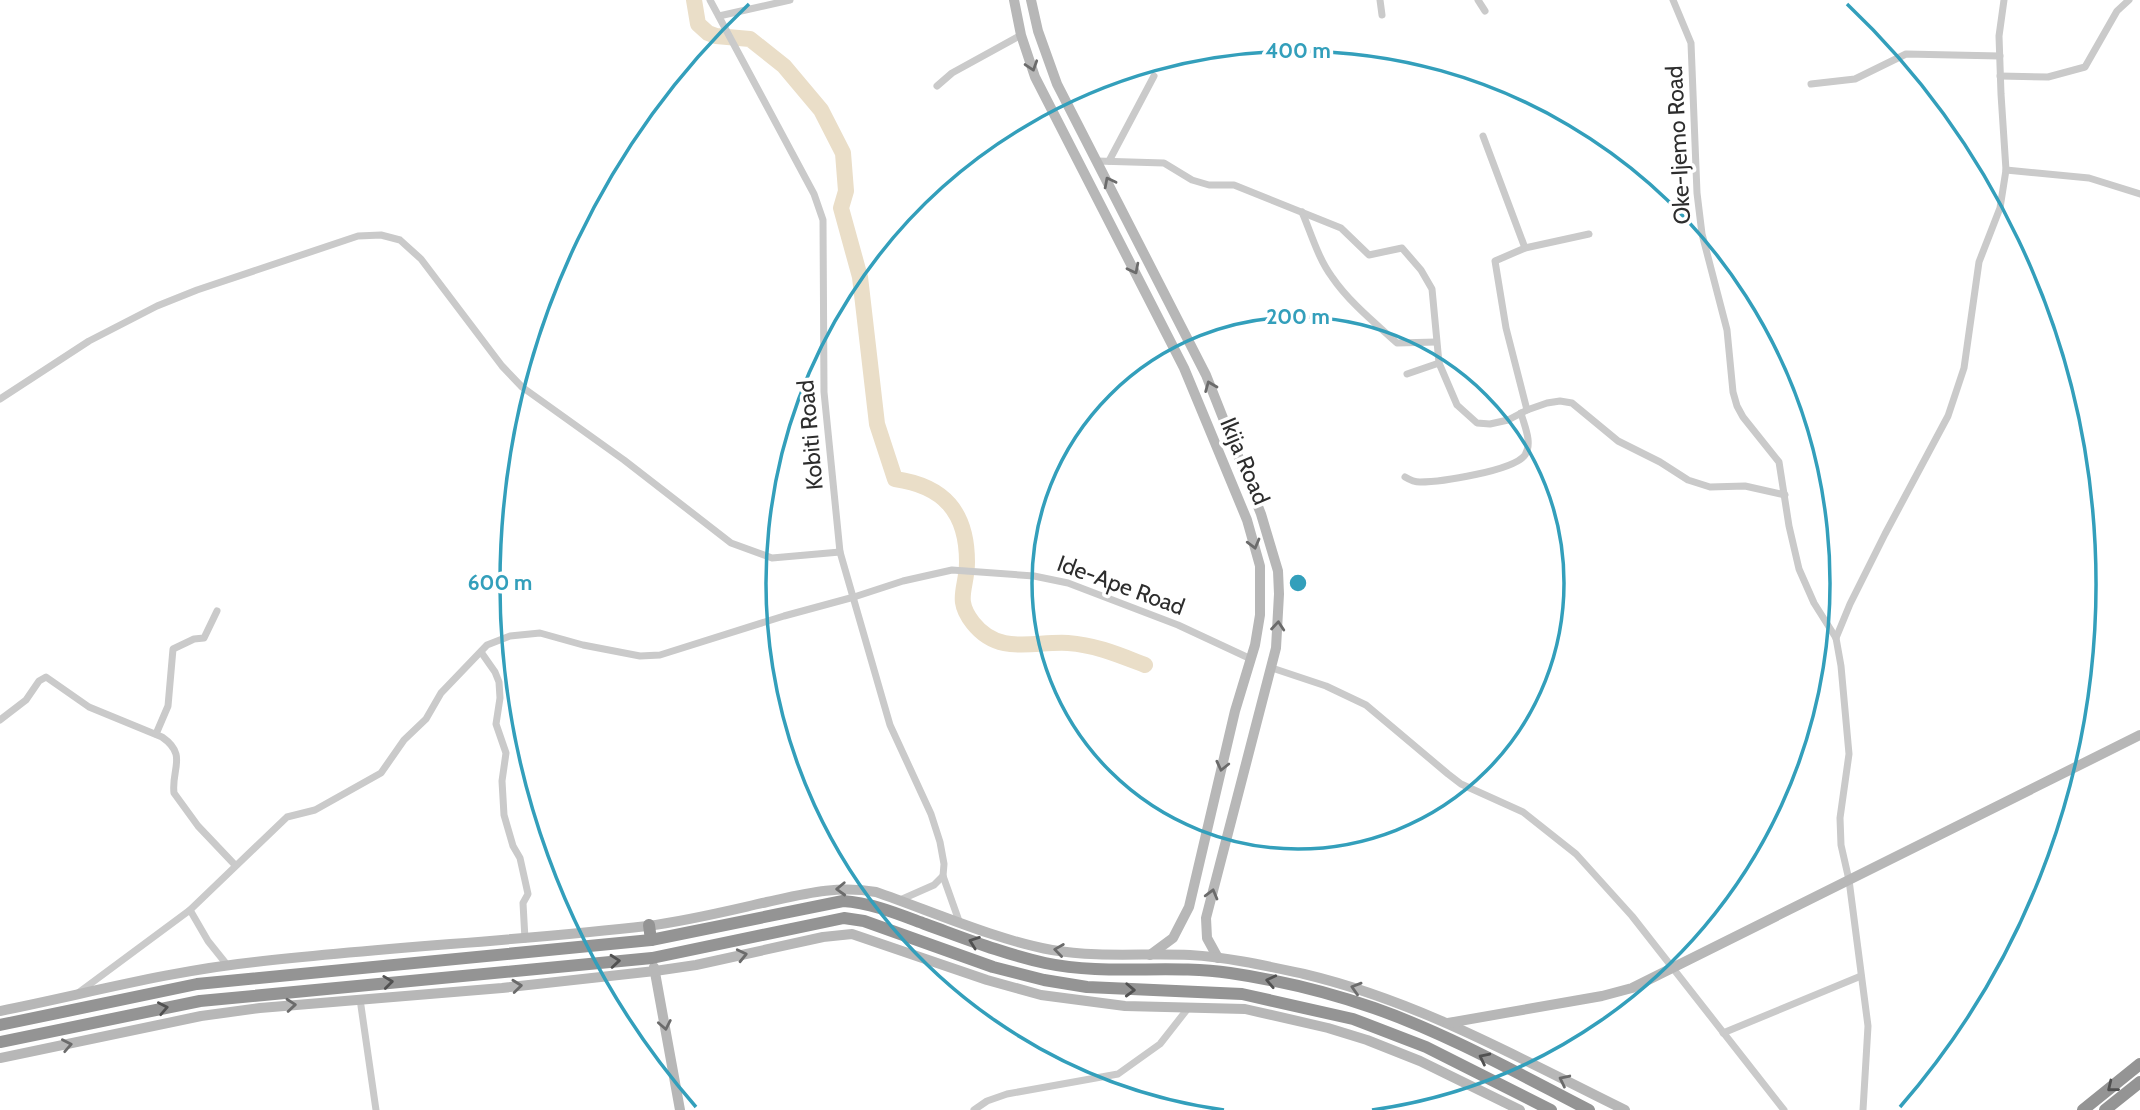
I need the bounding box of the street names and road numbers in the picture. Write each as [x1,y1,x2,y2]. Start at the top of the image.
street label: Oke-Ijemo Road [1660,65,1696,225]
street label: Kobiti Road [791,379,829,491]
street label: Ikija Road [1214,413,1276,509]
street label: Ide-Ape Road [1053,549,1189,621]

